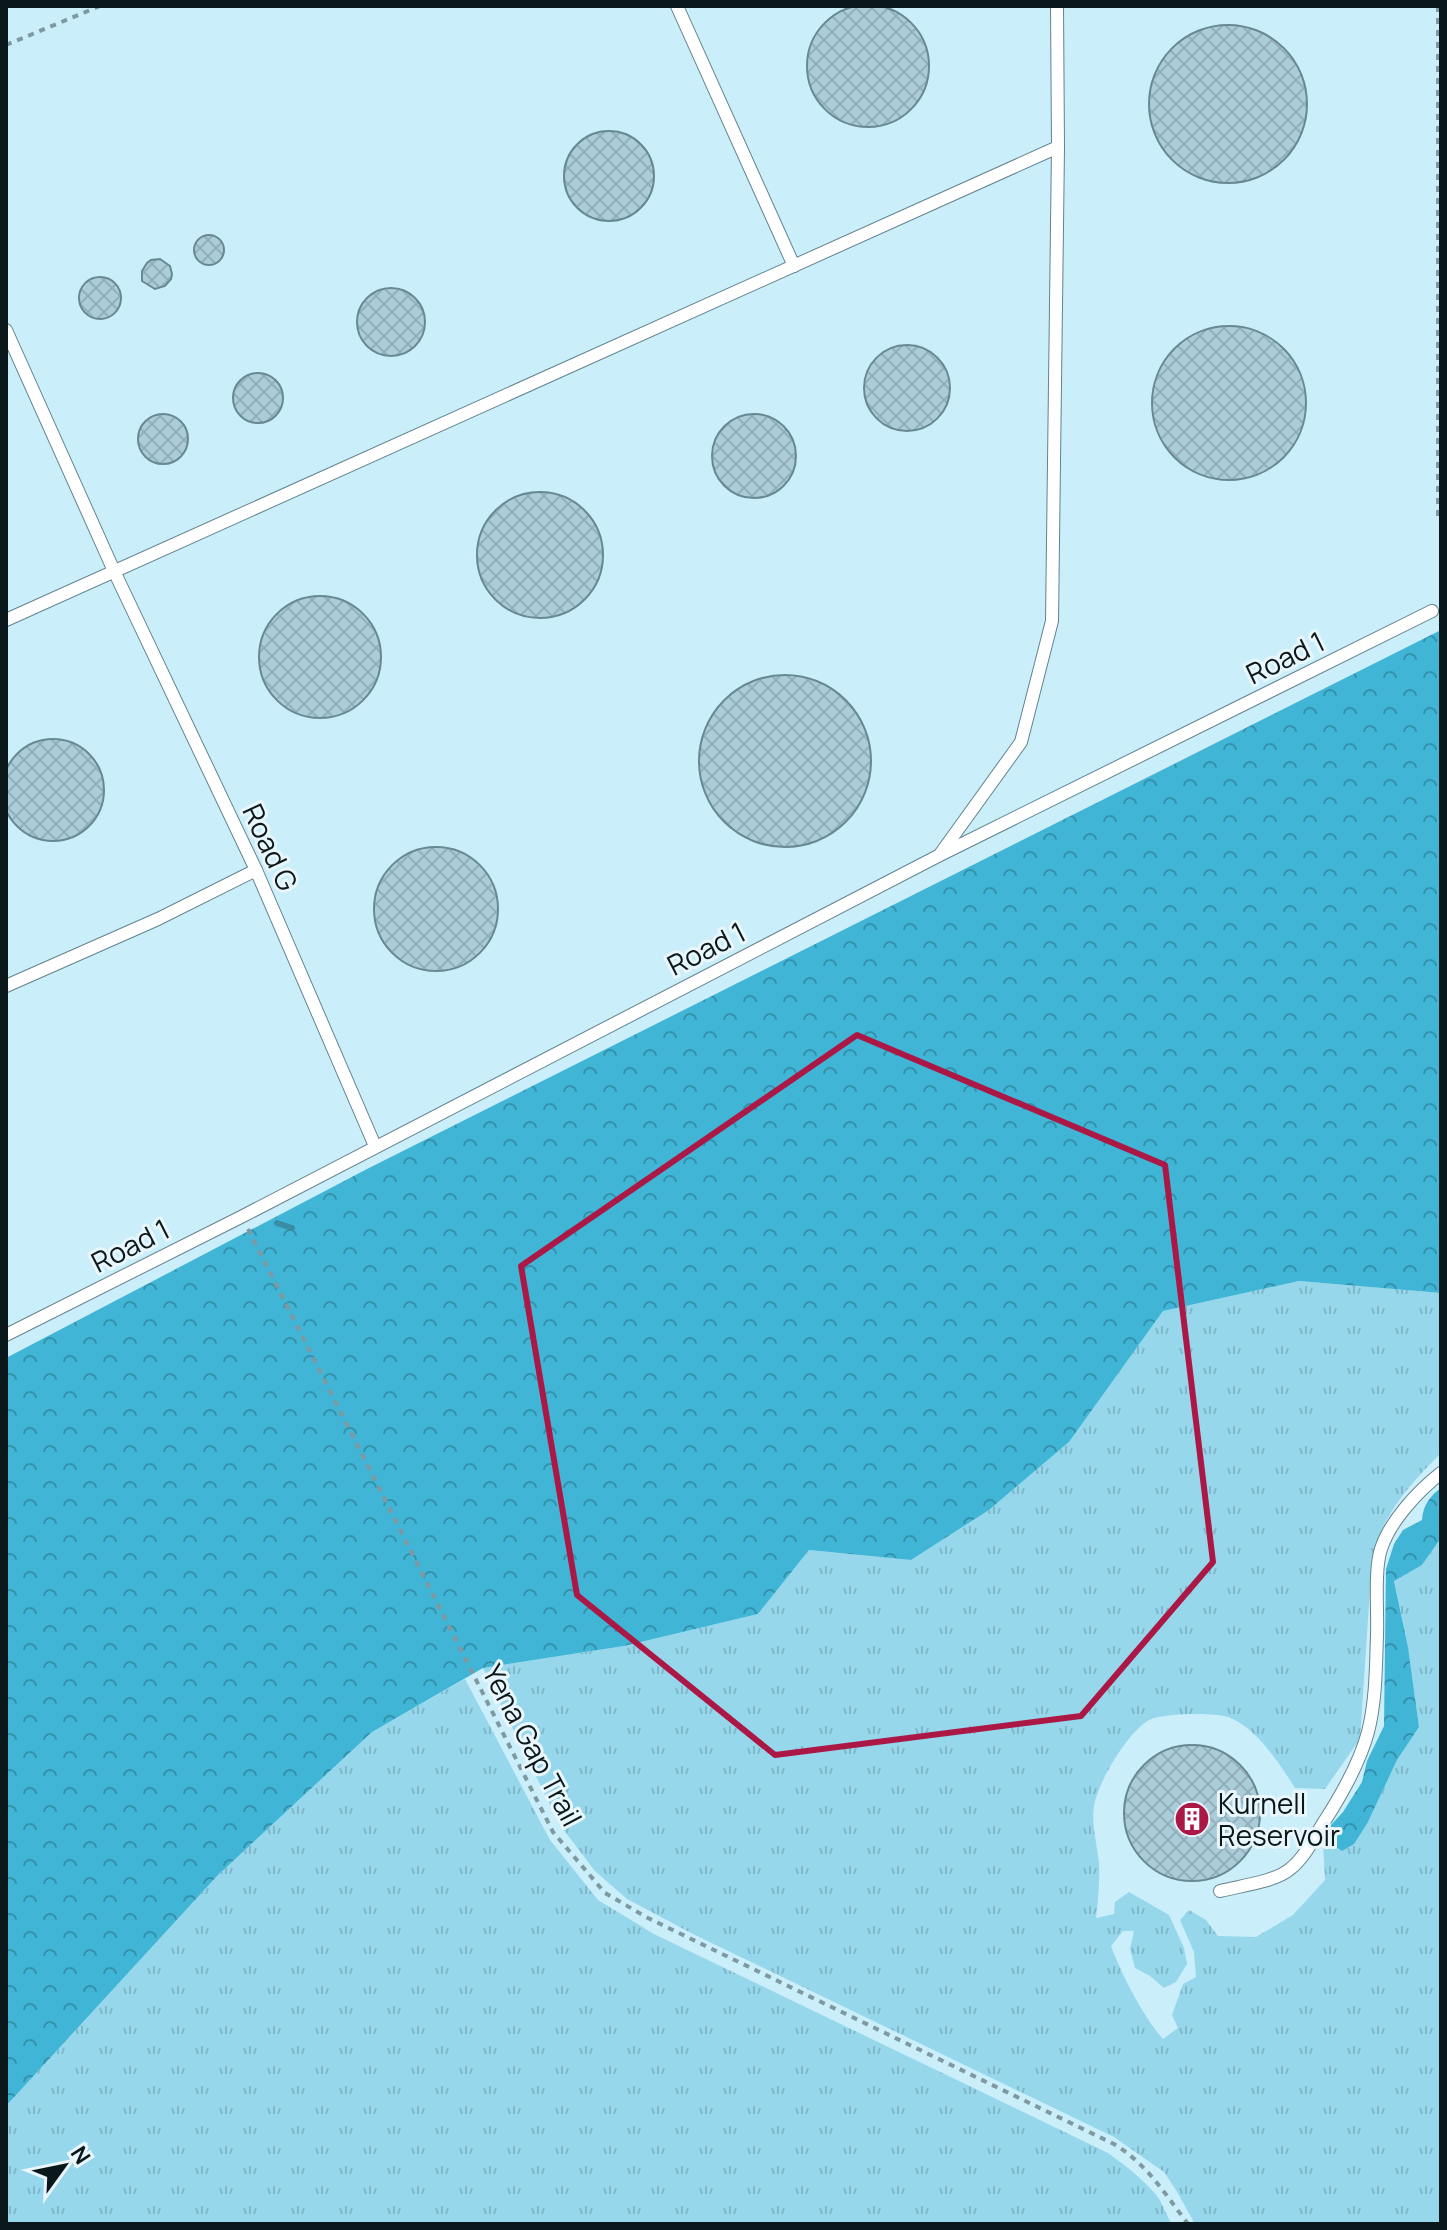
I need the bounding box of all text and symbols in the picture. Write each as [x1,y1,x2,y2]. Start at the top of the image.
street label: Road 1 [1239,622,1331,692]
street label: Road G [234,797,308,897]
street label: Road 1 [660,912,752,984]
street label: Road 1 [84,1209,176,1281]
street label: Yena Gap Trail [474,1657,592,1833]
place label: Kurnell Reservoir [1218,1784,1340,1854]
building icon: Kurnell Reservoir [1173,1800,1211,1838]
north arrow [24,2126,104,2206]
text: N [64,2140,98,2170]

